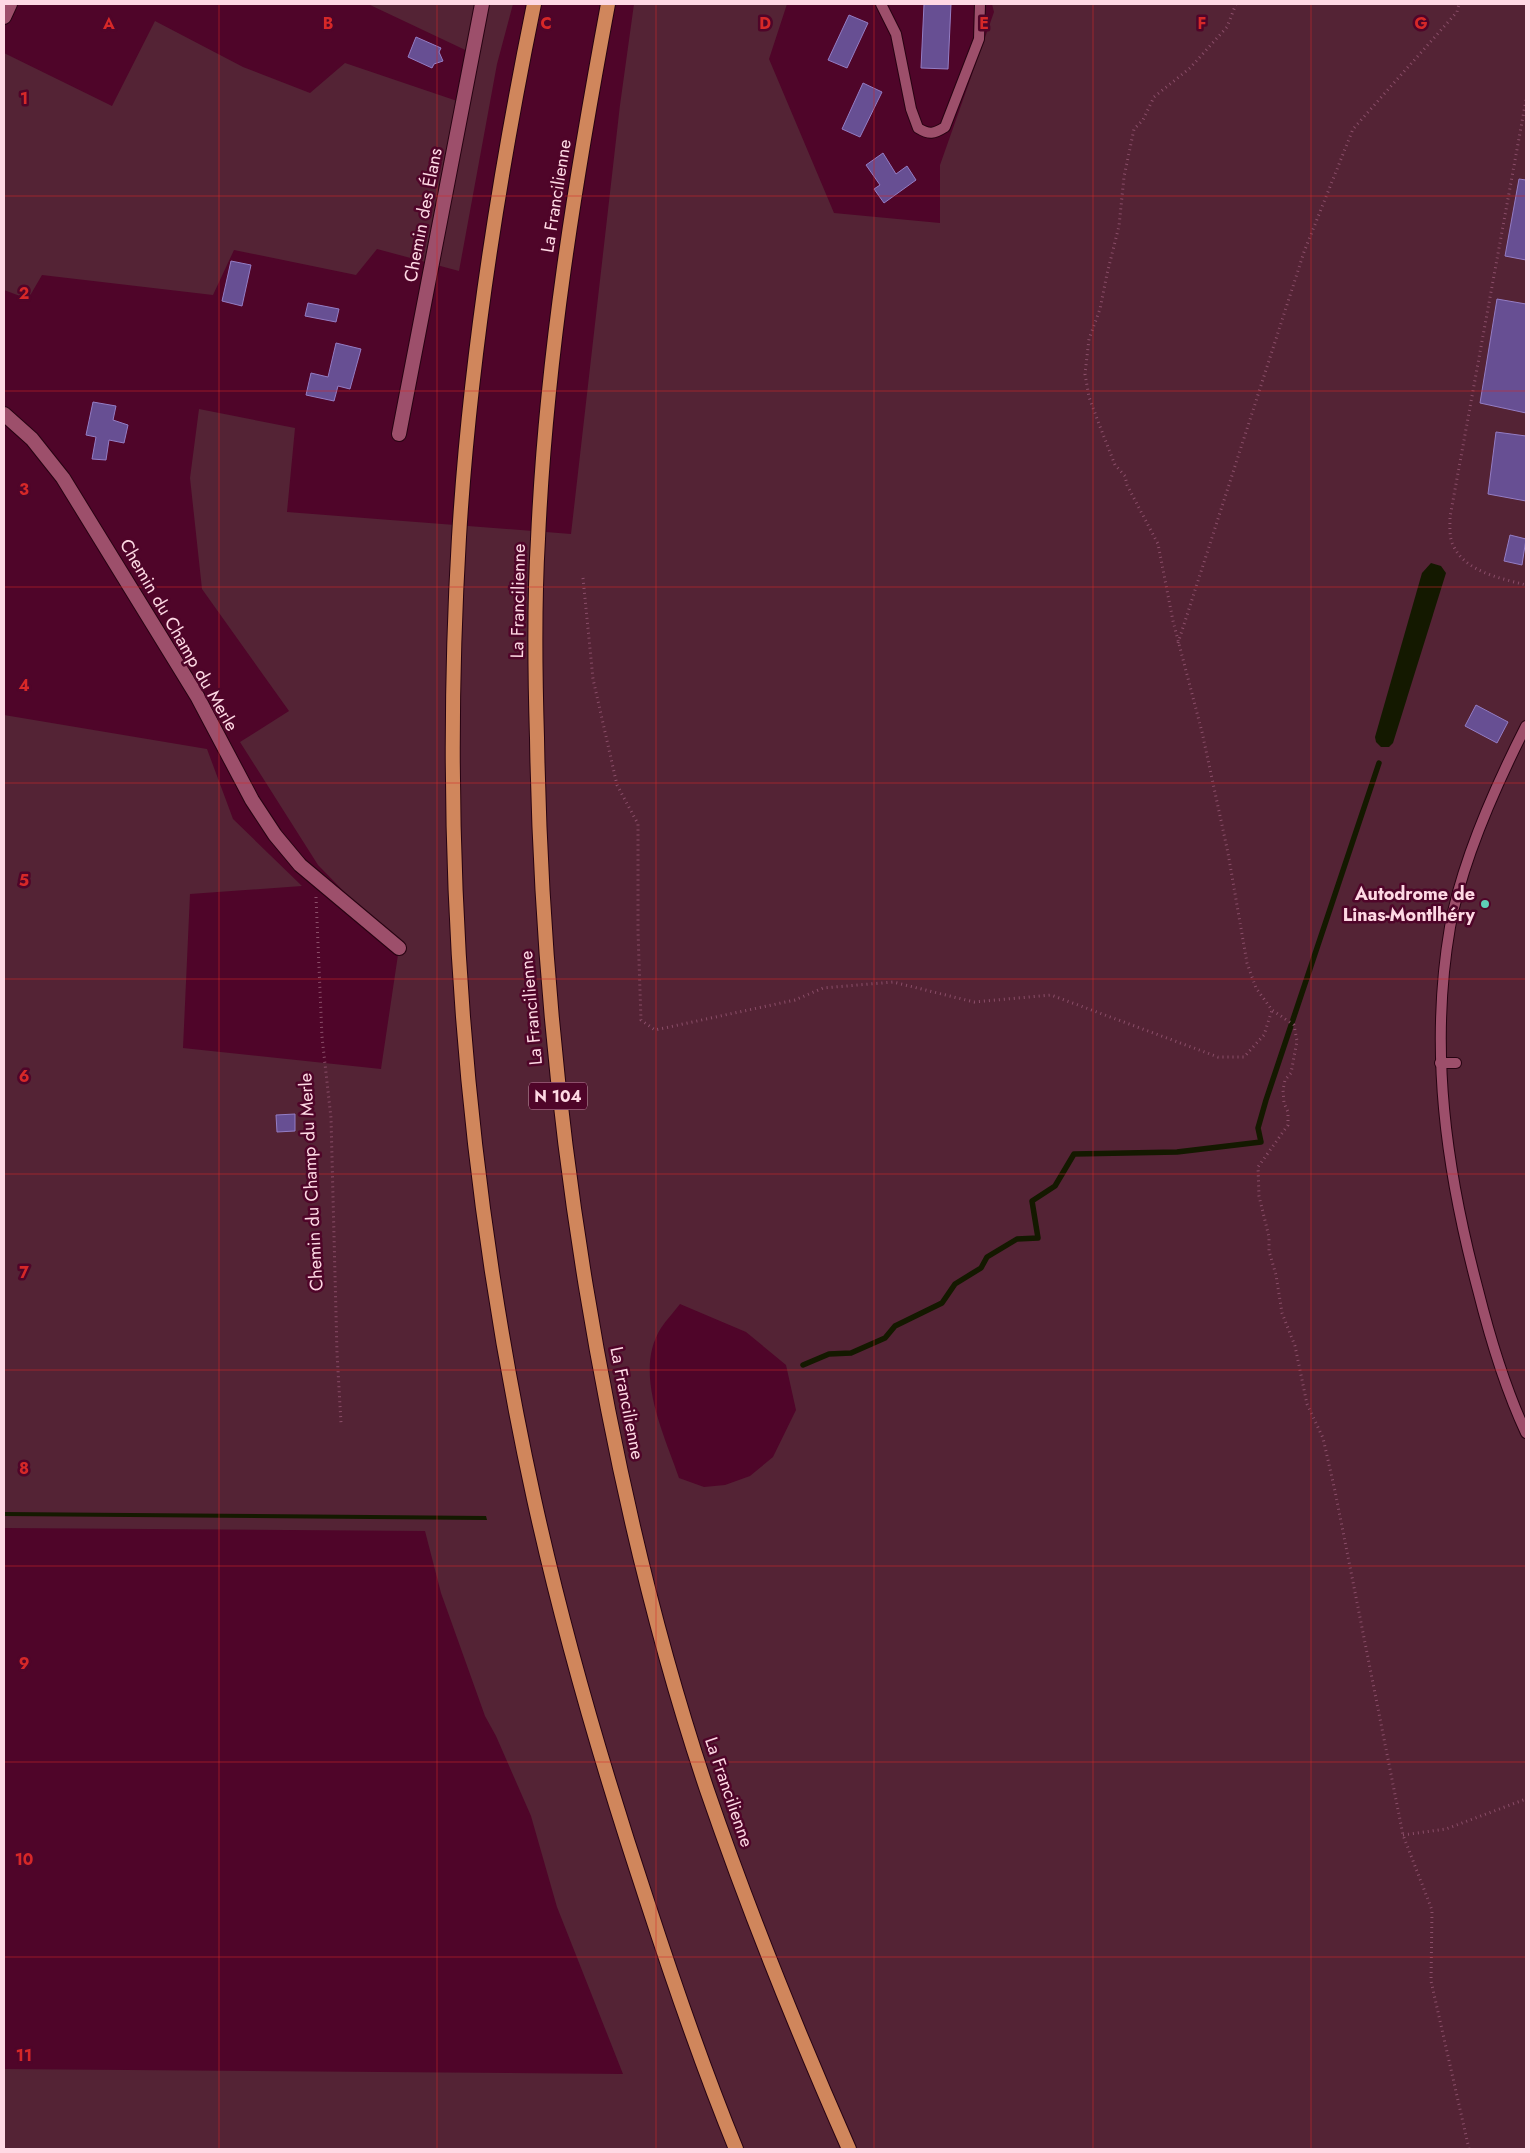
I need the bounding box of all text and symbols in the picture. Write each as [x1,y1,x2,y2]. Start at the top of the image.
text: A [102,12,115,35]
text: B [323,12,333,35]
text: C [540,12,552,35]
text: D [759,12,771,35]
text: E [979,12,989,35]
text: F [1198,12,1206,35]
text: G [1414,12,1428,35]
text: 1 [20,87,28,110]
street label: La Francilienne [534,137,578,255]
street label: Chemin des Élans [397,146,449,284]
text: 2 [19,282,29,305]
text: 3 [19,478,29,501]
street label: Chemin du Champ du Merle [113,534,245,736]
street label: La Francilienne [504,543,532,659]
text: 4 [18,674,30,697]
text: 5 [19,869,29,892]
place label: Autodrome de Linas-Montlhéry [1343,881,1476,928]
marker: Autodrome de Linas-Montlhéry [1479,898,1491,910]
street label: La Francilienne [513,950,549,1066]
text: 6 [19,1065,29,1088]
street label: Chemin du Champ du Merle [292,1072,330,1292]
road number: N 104 [529,1082,587,1110]
text: 7 [19,1261,29,1284]
street label: La Francilienne [603,1344,651,1462]
text: 8 [19,1457,29,1480]
text: 9 [19,1652,29,1675]
street label: La Francilienne [698,1734,760,1850]
text: 10 [15,1848,33,1871]
text: 11 [16,2044,32,2067]

